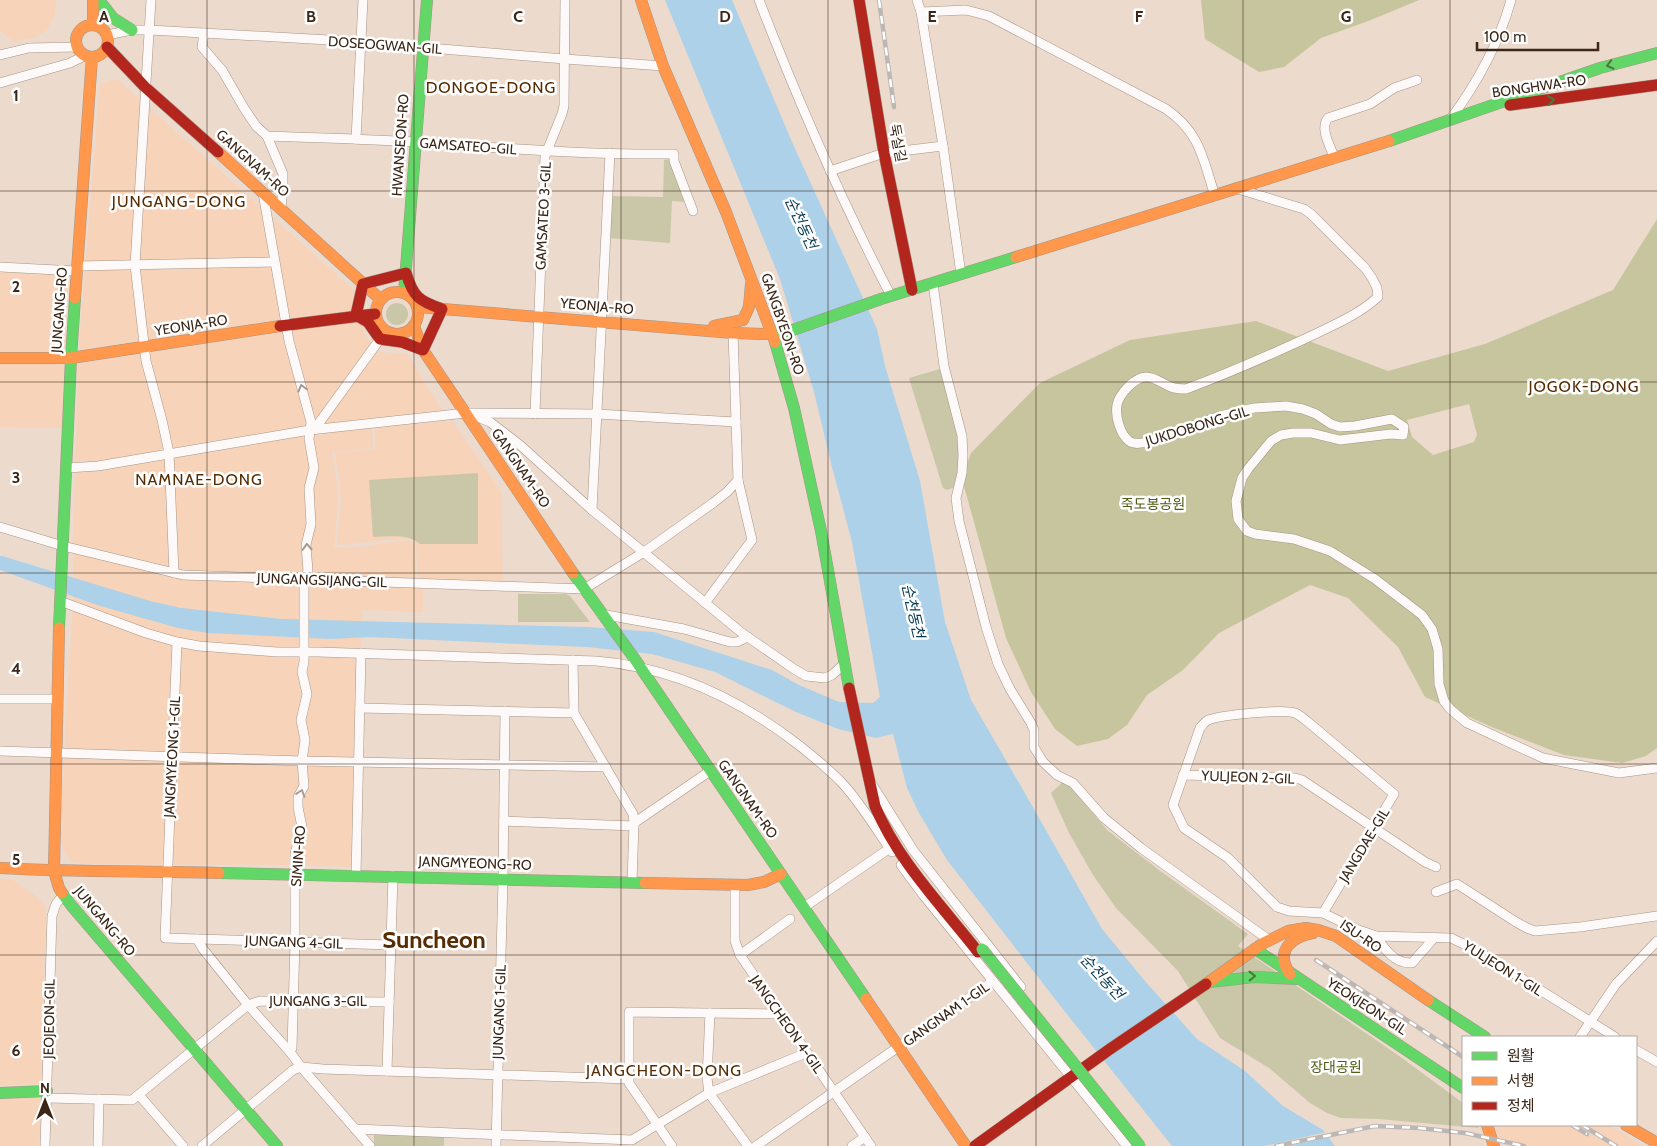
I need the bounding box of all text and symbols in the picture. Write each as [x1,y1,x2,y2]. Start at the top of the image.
text: A [99,7,109,26]
text: B [306,7,316,26]
text: C [513,7,523,26]
text: D [719,7,731,26]
text: E [927,7,937,26]
text: F [1135,7,1144,26]
text: G [1341,7,1351,26]
scale bar [1477,20,1598,52]
text: 100 m [1484,28,1526,46]
street label: DOSEOGWAN-GIL [327,32,443,58]
one-way arrow [1605,59,1614,70]
street label: BONGHWA-RO [1491,70,1587,102]
district label: DONGOE-DONG [426,78,556,97]
text: 1 [13,86,19,105]
street label: HWANSEON-RO [387,93,413,197]
one-way arrow [1546,95,1555,105]
street label: 둑실길 [885,122,911,164]
street label: GANGNAM-RO [213,125,293,201]
street label: GAMSATEO-GIL [419,134,517,158]
street label: GAMSATEO 3-GIL [531,162,555,270]
district label: JUNGANG-DONG [111,192,246,211]
water label: 순천동천 [781,194,822,254]
street label: JUNGANG-RO [47,266,71,355]
street label: GANGBYEON-RO [757,271,809,378]
text: 2 [12,277,20,296]
street label: YEONJA-RO [559,294,635,318]
street label: YEONJA-RO [152,310,229,340]
district label: JOGOK-DONG [1527,377,1640,396]
one-way arrow [297,383,308,392]
street label: JUKDOBONG-GIL [1142,402,1251,451]
street label: GANGNAM-RO [488,425,554,511]
text: 3 [12,468,20,487]
district label: NAMNAE-DONG [135,470,263,489]
park label: 죽도봉공원 [1121,495,1185,513]
one-way arrow [302,543,313,551]
street label: JUNGANGSIJANG-GIL [256,569,387,591]
water label: 순천동천 [898,582,928,642]
text: 4 [11,659,21,678]
street label: JANGMYEONG 1-GIL [160,696,184,819]
street label: GANGNAM-RO [714,756,782,842]
street label: YULJEON 2-GIL [1200,766,1295,788]
one-way arrow [295,790,305,798]
street label: JANGDAE-GIL [1334,805,1393,886]
street label: SIMIN-RO [287,824,309,887]
text: 5 [12,850,20,869]
street label: JANGMYEONG-RO [417,852,532,874]
street label: JUNGANG-RO [70,881,140,960]
street label: ISU-RO [1336,915,1386,957]
district label: Suncheon [382,925,486,954]
street label: JUNGANG 4-GIL [244,931,343,953]
street label: YULJEON 1-GIL [1459,936,1546,1000]
water label: 순천동천 [1077,951,1129,1005]
street label: JUNGANG 1-GIL [488,964,510,1061]
street label: JANGCHEON 4-GIL [746,971,827,1076]
one-way arrow [1248,971,1256,982]
street label: YEOKJEON-GIL [1323,973,1410,1039]
street label: GANGNAM 1-GIL [900,978,992,1050]
street label: JEOJEON-GIL [39,979,59,1060]
street label: JUNGANG 3-GIL [268,992,367,1010]
legend [1462,1036,1637,1126]
text: 6 [12,1041,21,1060]
text: 원활 [1507,1047,1535,1065]
park label: 장대공원 [1310,1058,1362,1076]
district label: JANGCHEON-DONG [585,1061,742,1080]
text: 서행 [1507,1072,1535,1090]
north arrow [20,1076,70,1126]
text: N [40,1079,50,1097]
text: 정체 [1507,1097,1535,1115]

